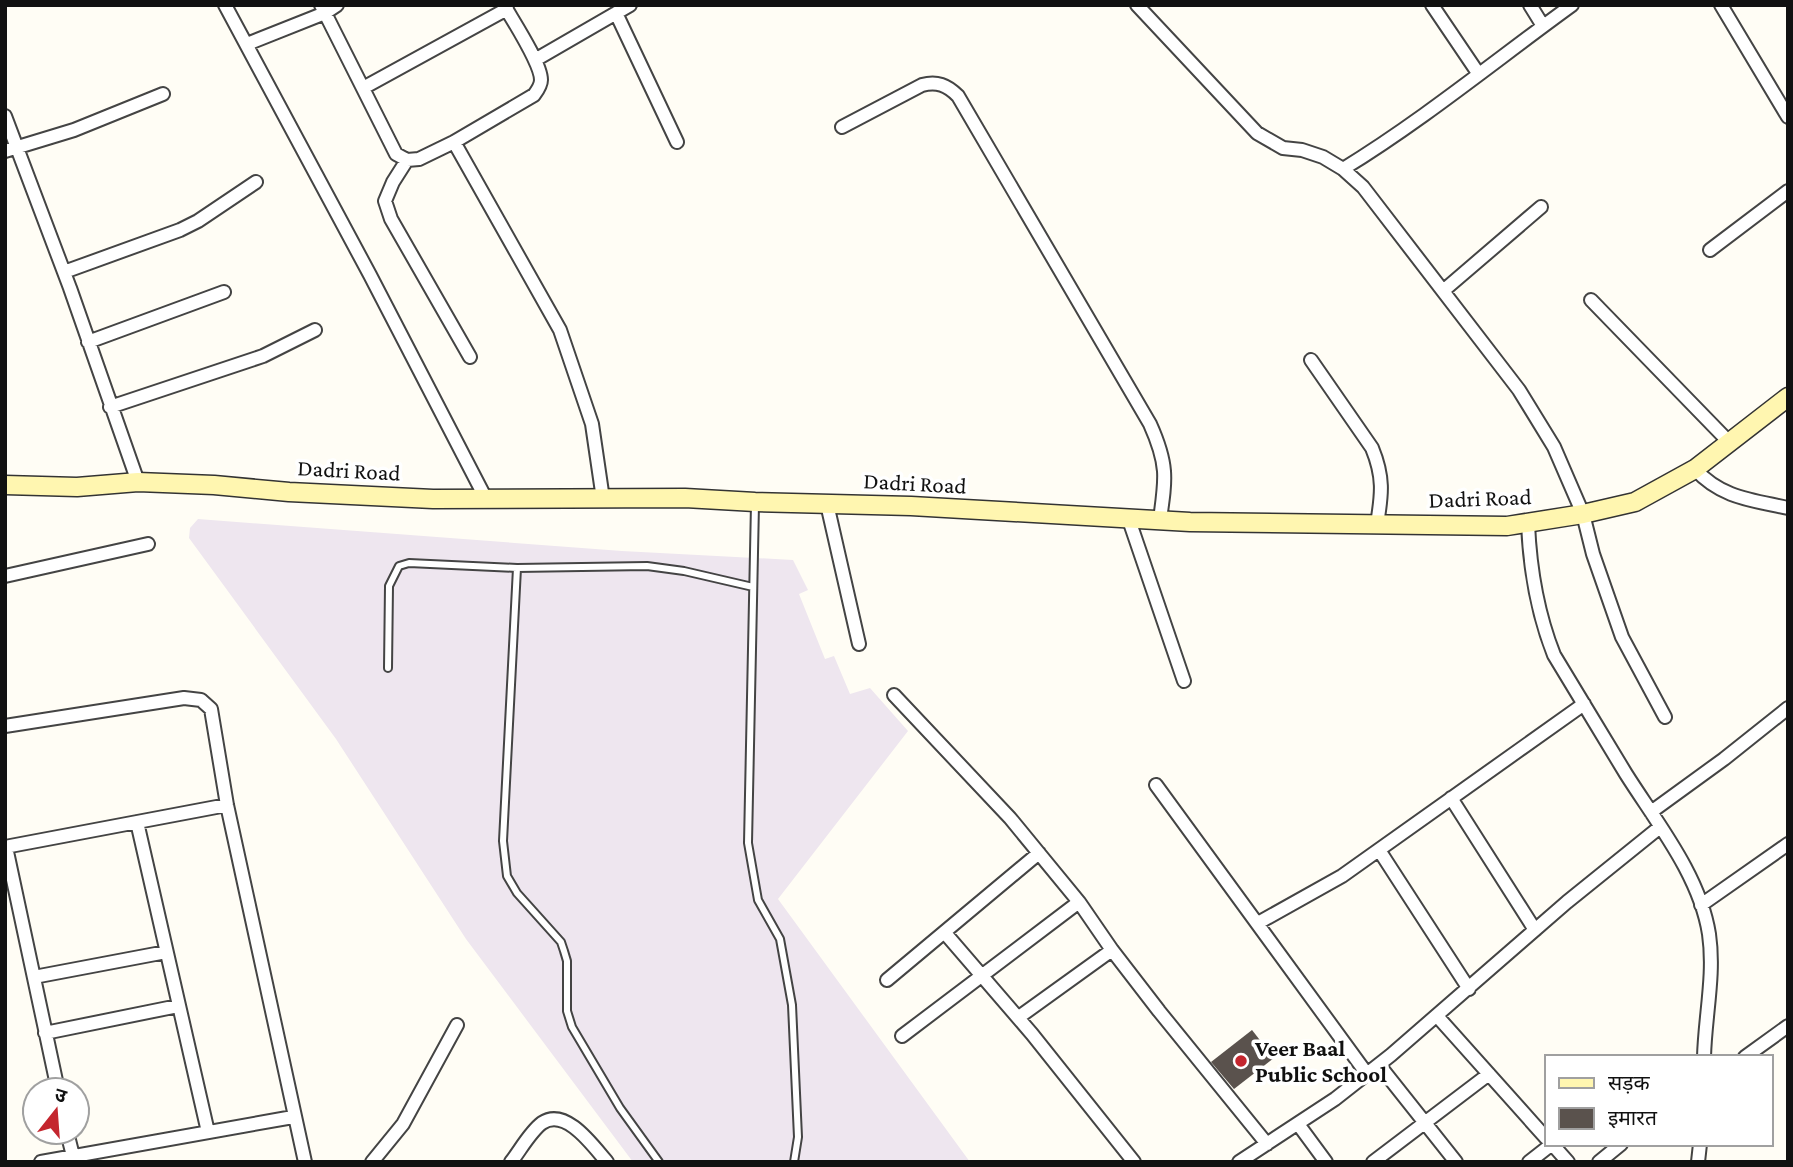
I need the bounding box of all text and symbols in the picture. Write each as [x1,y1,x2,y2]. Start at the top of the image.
street label: Dadri Road [297,454,401,486]
street label: Dadri Road [863,467,967,499]
street label: Dadri Road [1428,483,1532,513]
place label: Veer Baal Public School [1254,1035,1387,1087]
marker: Veer Baal Public School [1233,1053,1249,1069]
legend [1545,1055,1772,1146]
text: सड़क [1608,1071,1650,1095]
north arrow [21,1076,91,1146]
text: उ [52,1084,70,1107]
text: इमारत [1608,1106,1658,1130]

